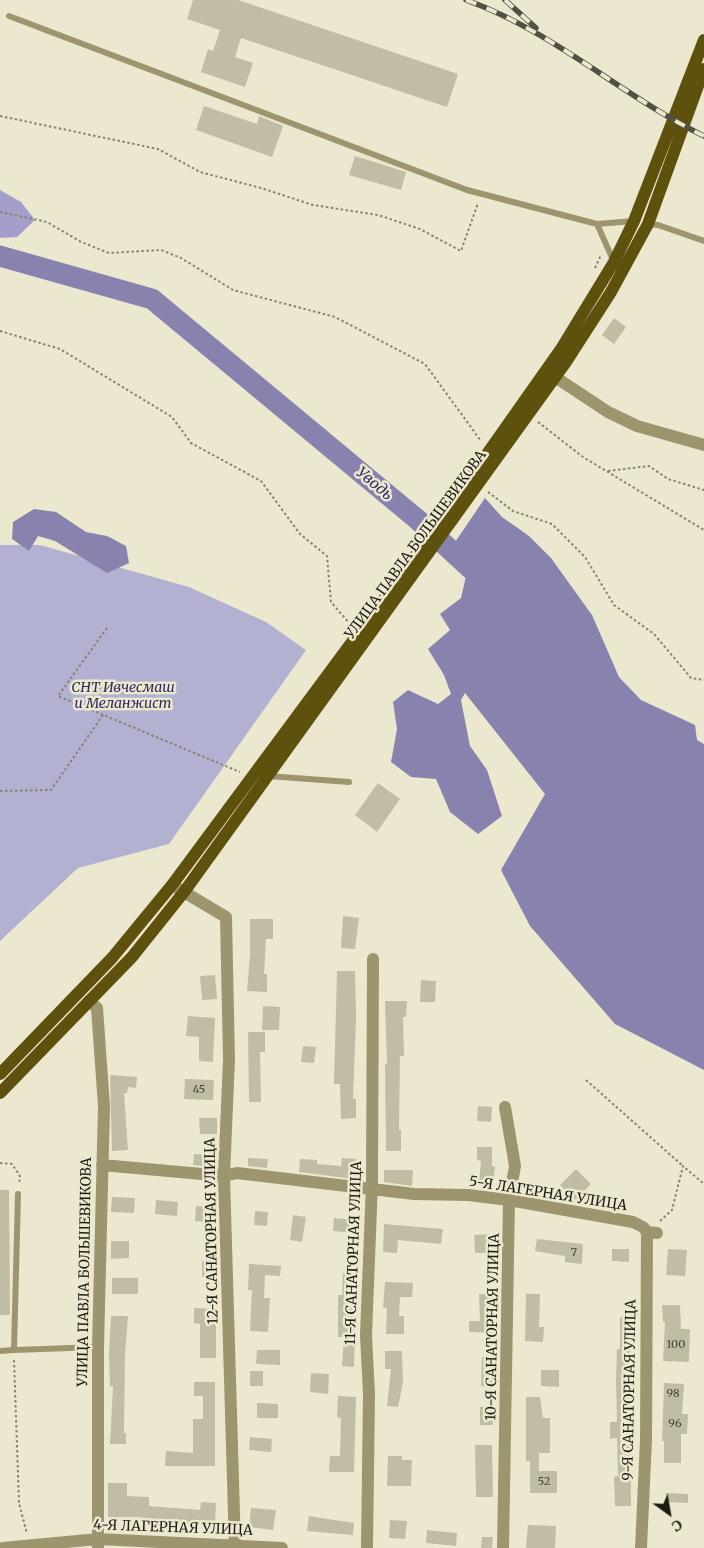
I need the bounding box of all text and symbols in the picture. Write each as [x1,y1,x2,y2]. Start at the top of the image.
street label: УЛИЦА ПАВЛА БОЛЬШЕВИКОВА [342,447,490,643]
water label: Уводь [352,464,396,504]
park label: СНТ Ивчесмаш и Меланжист [71,680,175,712]
house number: 45 [193,1083,205,1097]
street label: 12-Я САНАТОРНАЯ УЛИЦА [202,1138,222,1324]
street label: УЛИЦА ПАВЛА БОЛЬШЕВИКОВА [75,1157,95,1387]
street label: 11-Я САНАТОРНАЯ УЛИЦА [342,1161,366,1345]
street label: 5-Я ЛАГЕРНАЯ УЛИЦА [468,1173,628,1215]
street label: 10-Я САНАТОРНАЯ УЛИЦА [483,1233,503,1421]
house number: 7 [571,1246,577,1260]
street label: 9-Я САНАТОРНАЯ УЛИЦА [620,1299,640,1481]
house number: 100 [667,1338,685,1352]
house number: 98 [666,1387,680,1401]
house number: 96 [668,1417,682,1431]
house number: 52 [538,1475,550,1489]
north arrow [644,1488,694,1538]
text: С [668,1516,686,1536]
street label: 4-Я ЛАГЕРНАЯ УЛИЦА [93,1517,253,1539]

